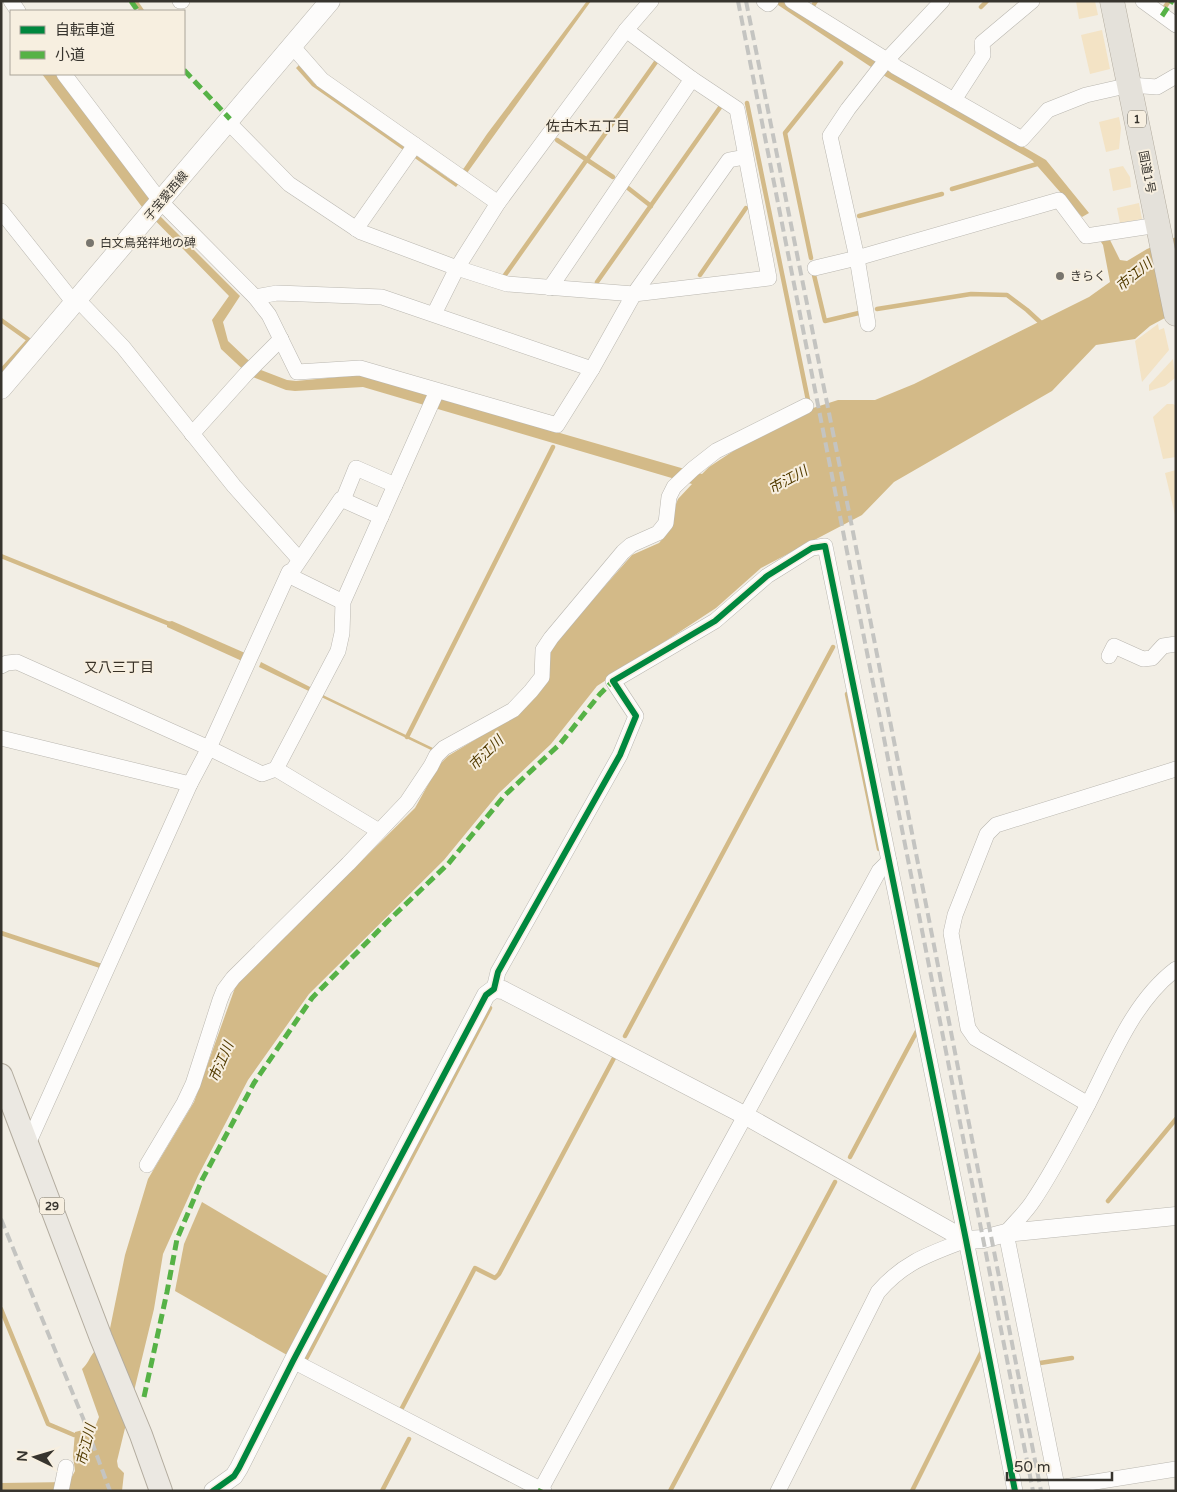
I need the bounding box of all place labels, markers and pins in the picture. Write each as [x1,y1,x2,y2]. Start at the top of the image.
place label: 白文鳥発祥地の碑 [100,236,196,250]
marker: 白文鳥発祥地の碑 [84,237,96,249]
place label: きらく [1070,269,1106,283]
marker: きらく [1054,270,1066,282]

